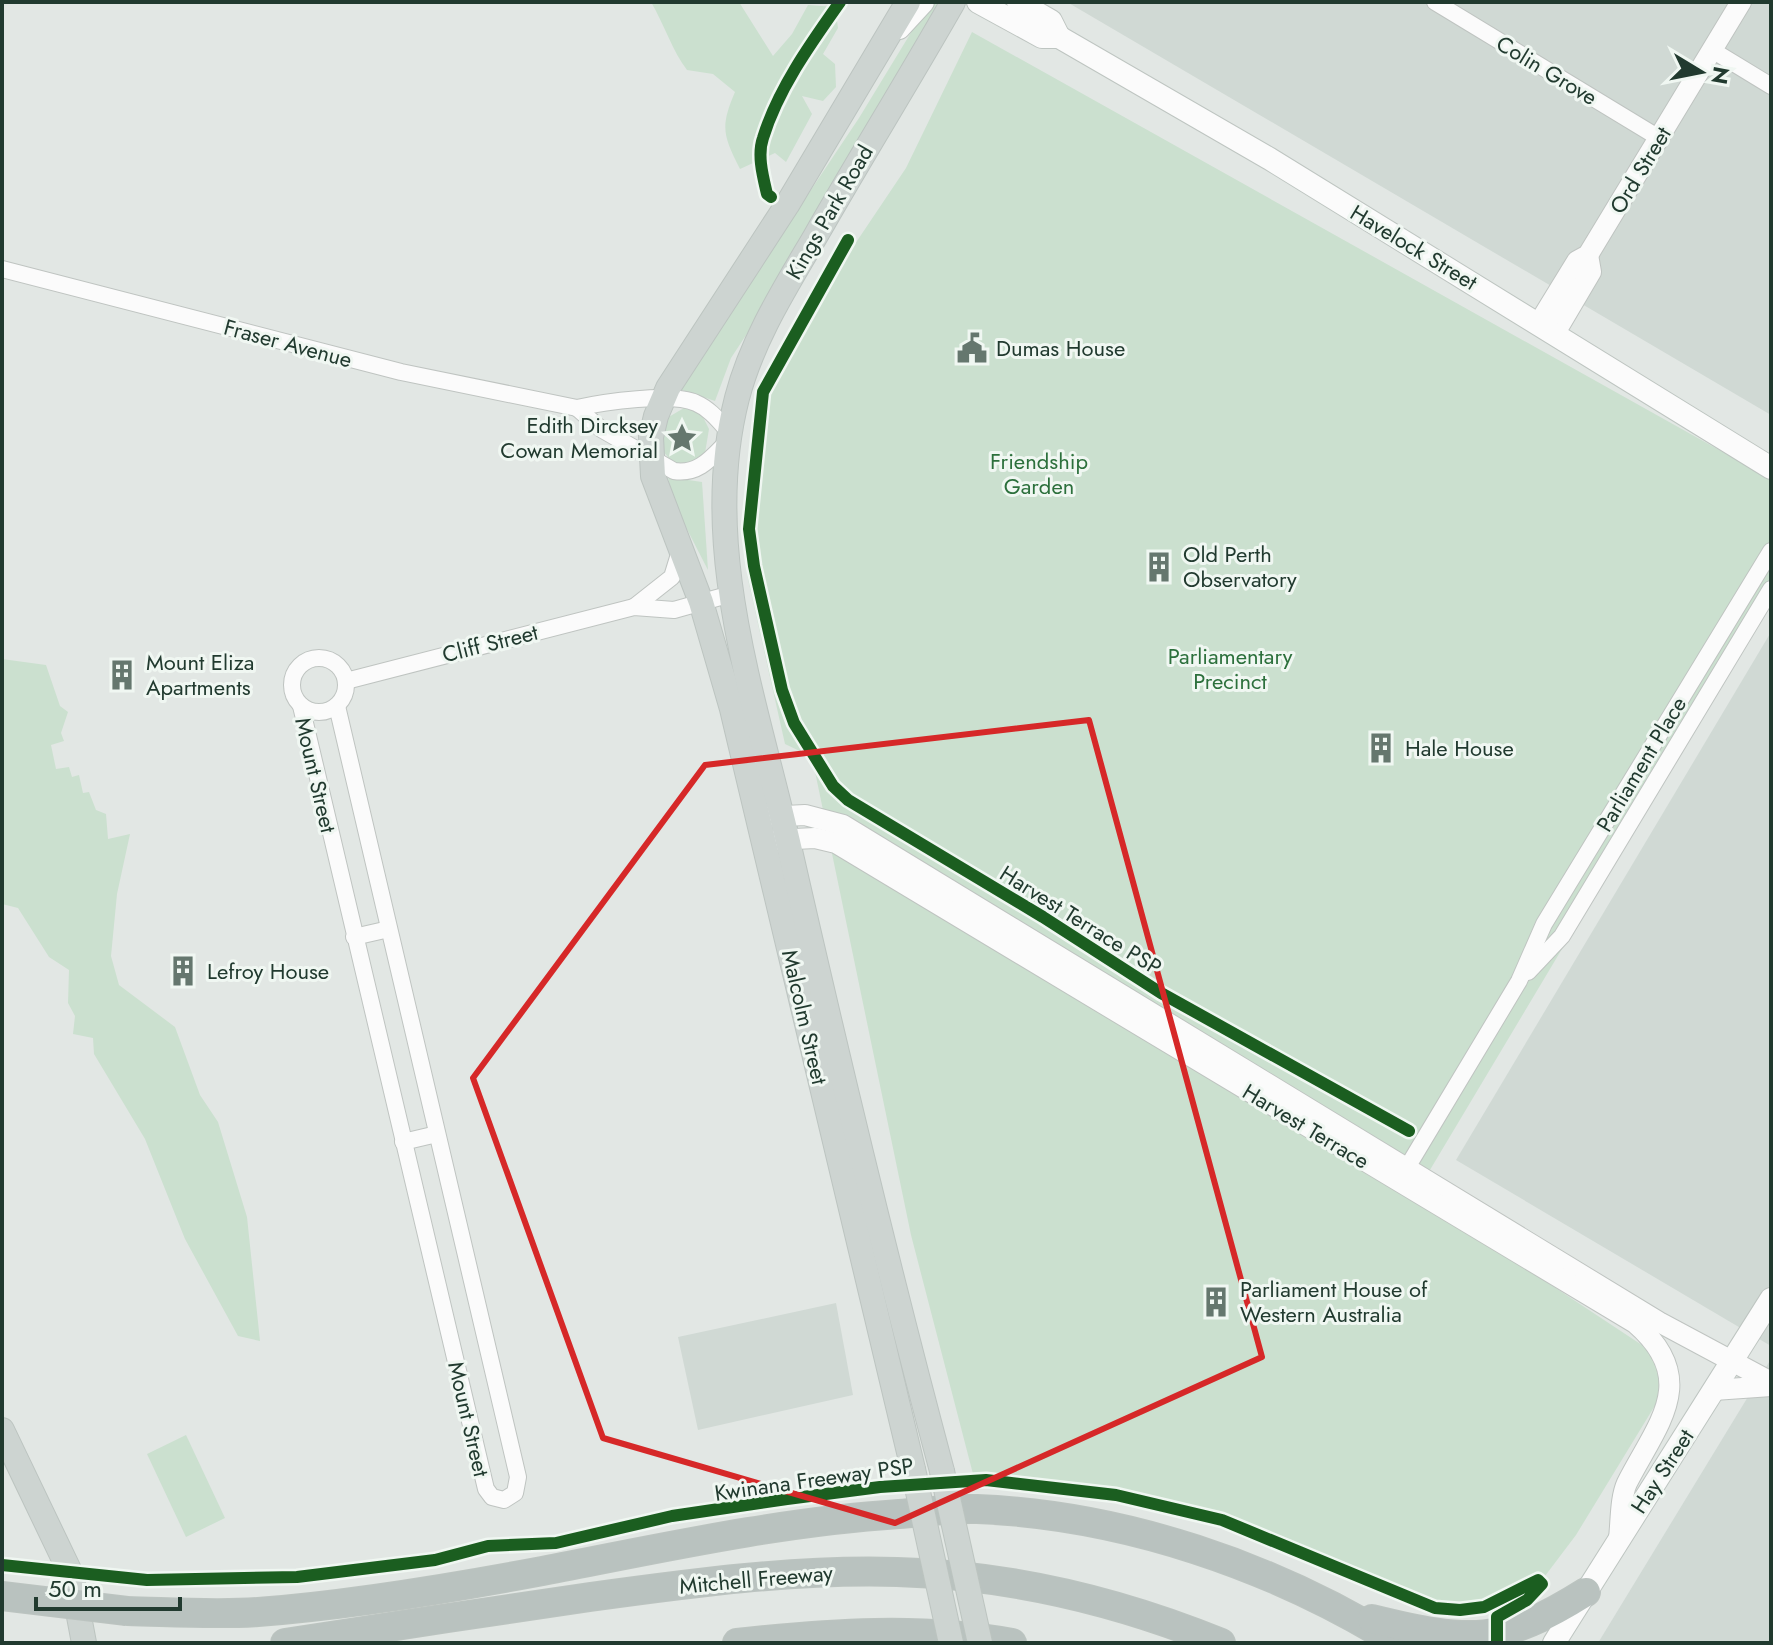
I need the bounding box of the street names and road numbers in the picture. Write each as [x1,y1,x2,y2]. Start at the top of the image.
street label: Colin Grove [1490,27,1604,113]
street label: Ord Street [1601,120,1679,220]
street label: Kings Park Road [777,139,881,285]
street label: Havelock Street [1344,196,1484,298]
street label: Fraser Avenue [220,311,356,375]
street label: Cliff Street [439,616,542,670]
street label: Parliament Place [1588,690,1694,838]
street label: Mount Street [287,714,345,836]
street label: Harvest Terrace PSP [994,857,1168,983]
street label: Malcolm Street [774,947,836,1088]
street label: Harvest Terrace [1237,1076,1375,1176]
street label: Mount Street [440,1358,498,1480]
street label: Hay Street [1623,1422,1702,1520]
street label: Kwinana Freeway PSP [712,1449,916,1509]
street label: Mitchell Freeway [678,1556,834,1602]

